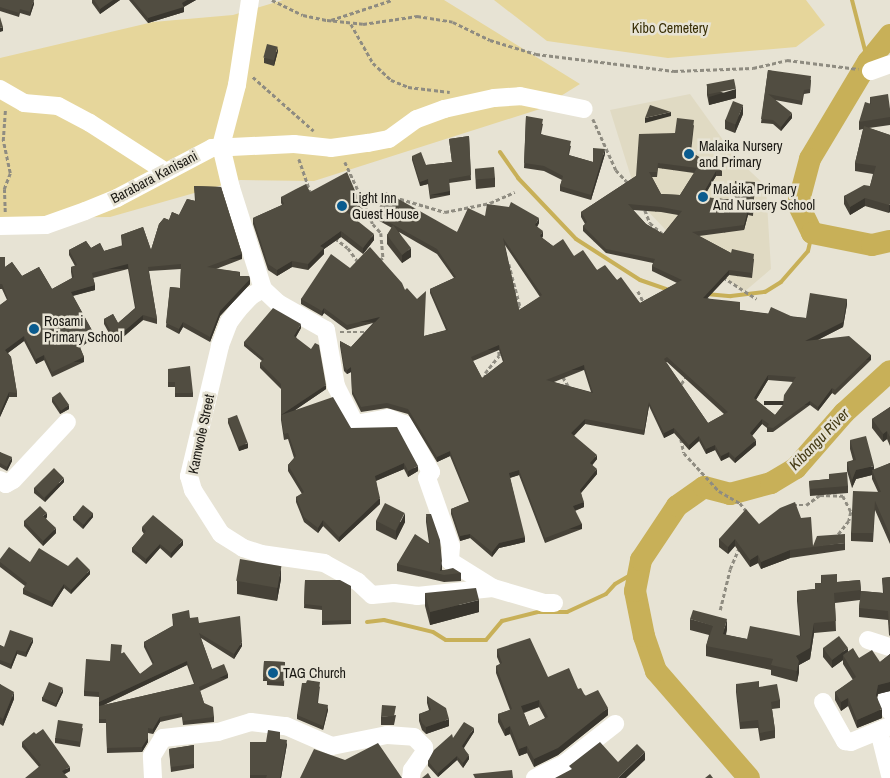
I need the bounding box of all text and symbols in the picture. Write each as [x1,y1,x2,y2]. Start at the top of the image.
park label: Kibo Cemetery [632,20,708,36]
place label: Malaika Nursery and Primary [699,138,783,170]
street label: Barabara Kanisani [108,147,200,207]
marker: Malaika Nursery and Primary [683,148,695,160]
place label: Malaika Primary And Nursery School [713,181,815,213]
place label: Light Inn Guest House [352,190,419,222]
marker: Malaika Primary And Nursery School [697,191,709,203]
marker: Light Inn Guest House [336,200,348,212]
place label: Rosami Primary School [44,313,122,346]
marker: Rosami Primary School [28,323,40,335]
street label: Kamwole Street [184,393,218,475]
water label: Kibangu River [785,404,853,474]
place label: TAG Church [283,665,346,681]
marker: TAG Church [267,667,279,679]

